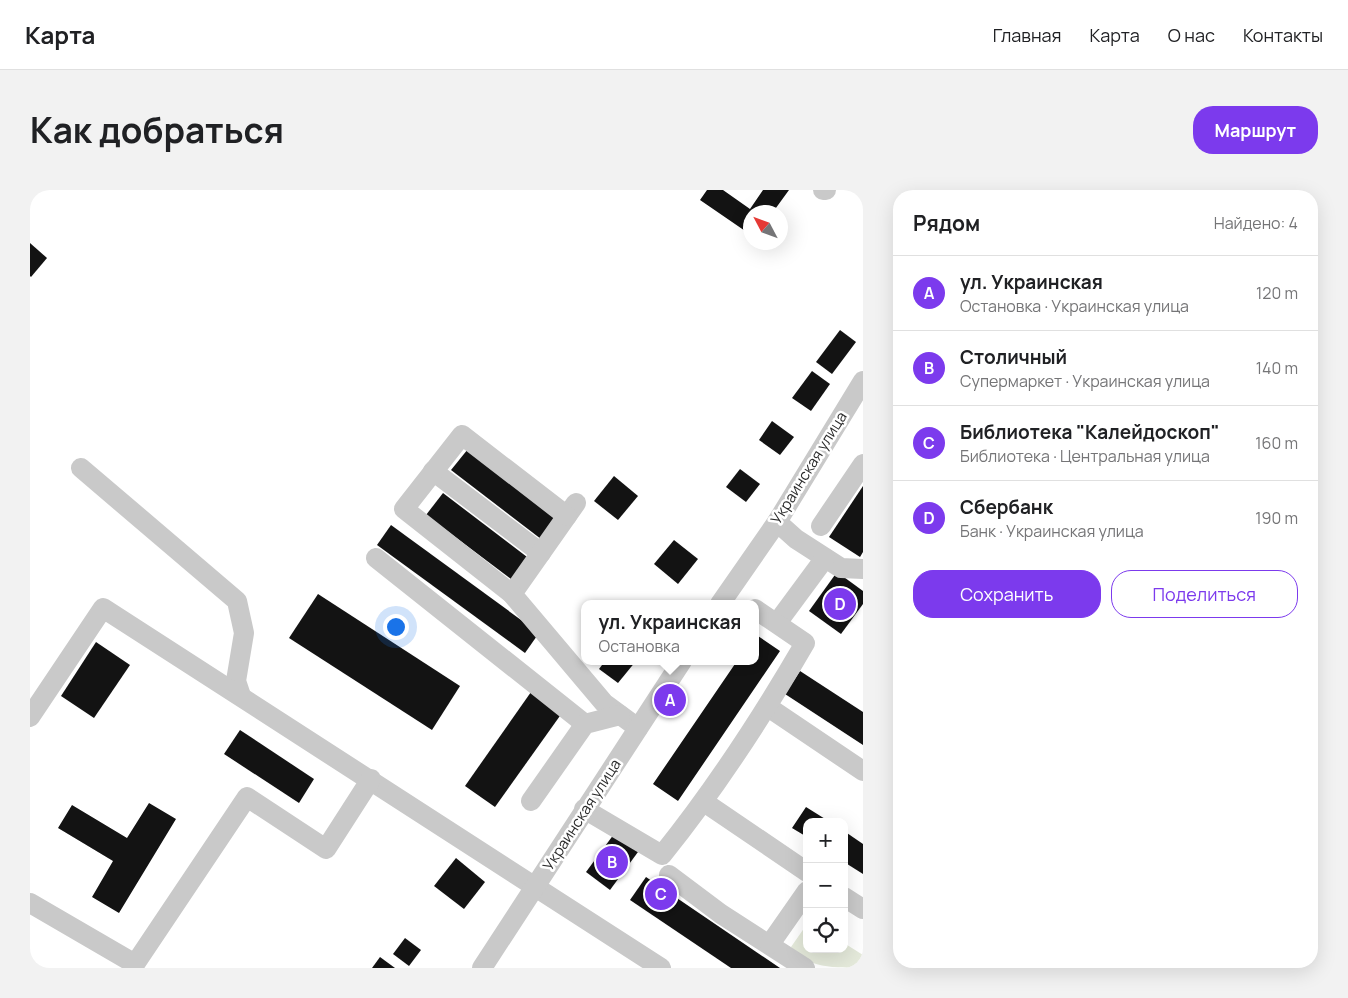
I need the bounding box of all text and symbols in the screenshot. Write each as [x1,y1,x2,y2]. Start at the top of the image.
text: Карта [25,18,95,51]
text: Главная [993,23,1062,47]
text: Карта [1090,23,1140,47]
text: О нас [1168,23,1215,47]
text: Контакты [1243,23,1323,47]
text: Как добраться [30,106,284,154]
button: Маршрут [1193,106,1318,154]
north arrow [743,205,788,250]
text: Рядом [913,209,980,237]
text: Найдено: 4 [1214,212,1298,234]
text: ул. Украинская [960,269,1103,295]
text: A [924,282,934,304]
text: 120 m [1256,282,1298,304]
text: Остановка · Украинская улица [960,295,1189,317]
text: Столичный [960,344,1067,370]
text: B [924,357,934,379]
text: 140 m [1256,357,1298,379]
text: Супермаркет · Украинская улица [960,370,1210,392]
street label: Украинская улица [765,407,852,528]
text: Библиотека "Калейдоскоп" [960,419,1220,445]
text: C [923,432,935,454]
text: 160 m [1255,432,1298,454]
text: Библиотека · Центральная улица [960,445,1210,467]
text: Сбербанк [960,494,1053,520]
text: D [923,507,935,529]
text: 190 m [1255,507,1298,529]
text: Банк · Украинская улица [960,520,1144,542]
button: Сохранить [913,570,1101,618]
button: Поделиться [1111,570,1298,618]
pin: D [824,585,856,623]
popup [581,600,759,665]
text: ул. Украинская [599,609,741,635]
your location [383,614,409,640]
text: Остановка [599,635,680,657]
pin: A [654,681,686,719]
street label: Украинская улица [538,755,626,875]
map controls [803,818,848,953]
button: + [803,818,848,863]
pin: B [596,843,628,881]
button: − [803,863,848,908]
pin: C [645,875,677,913]
button: locate [803,908,848,953]

